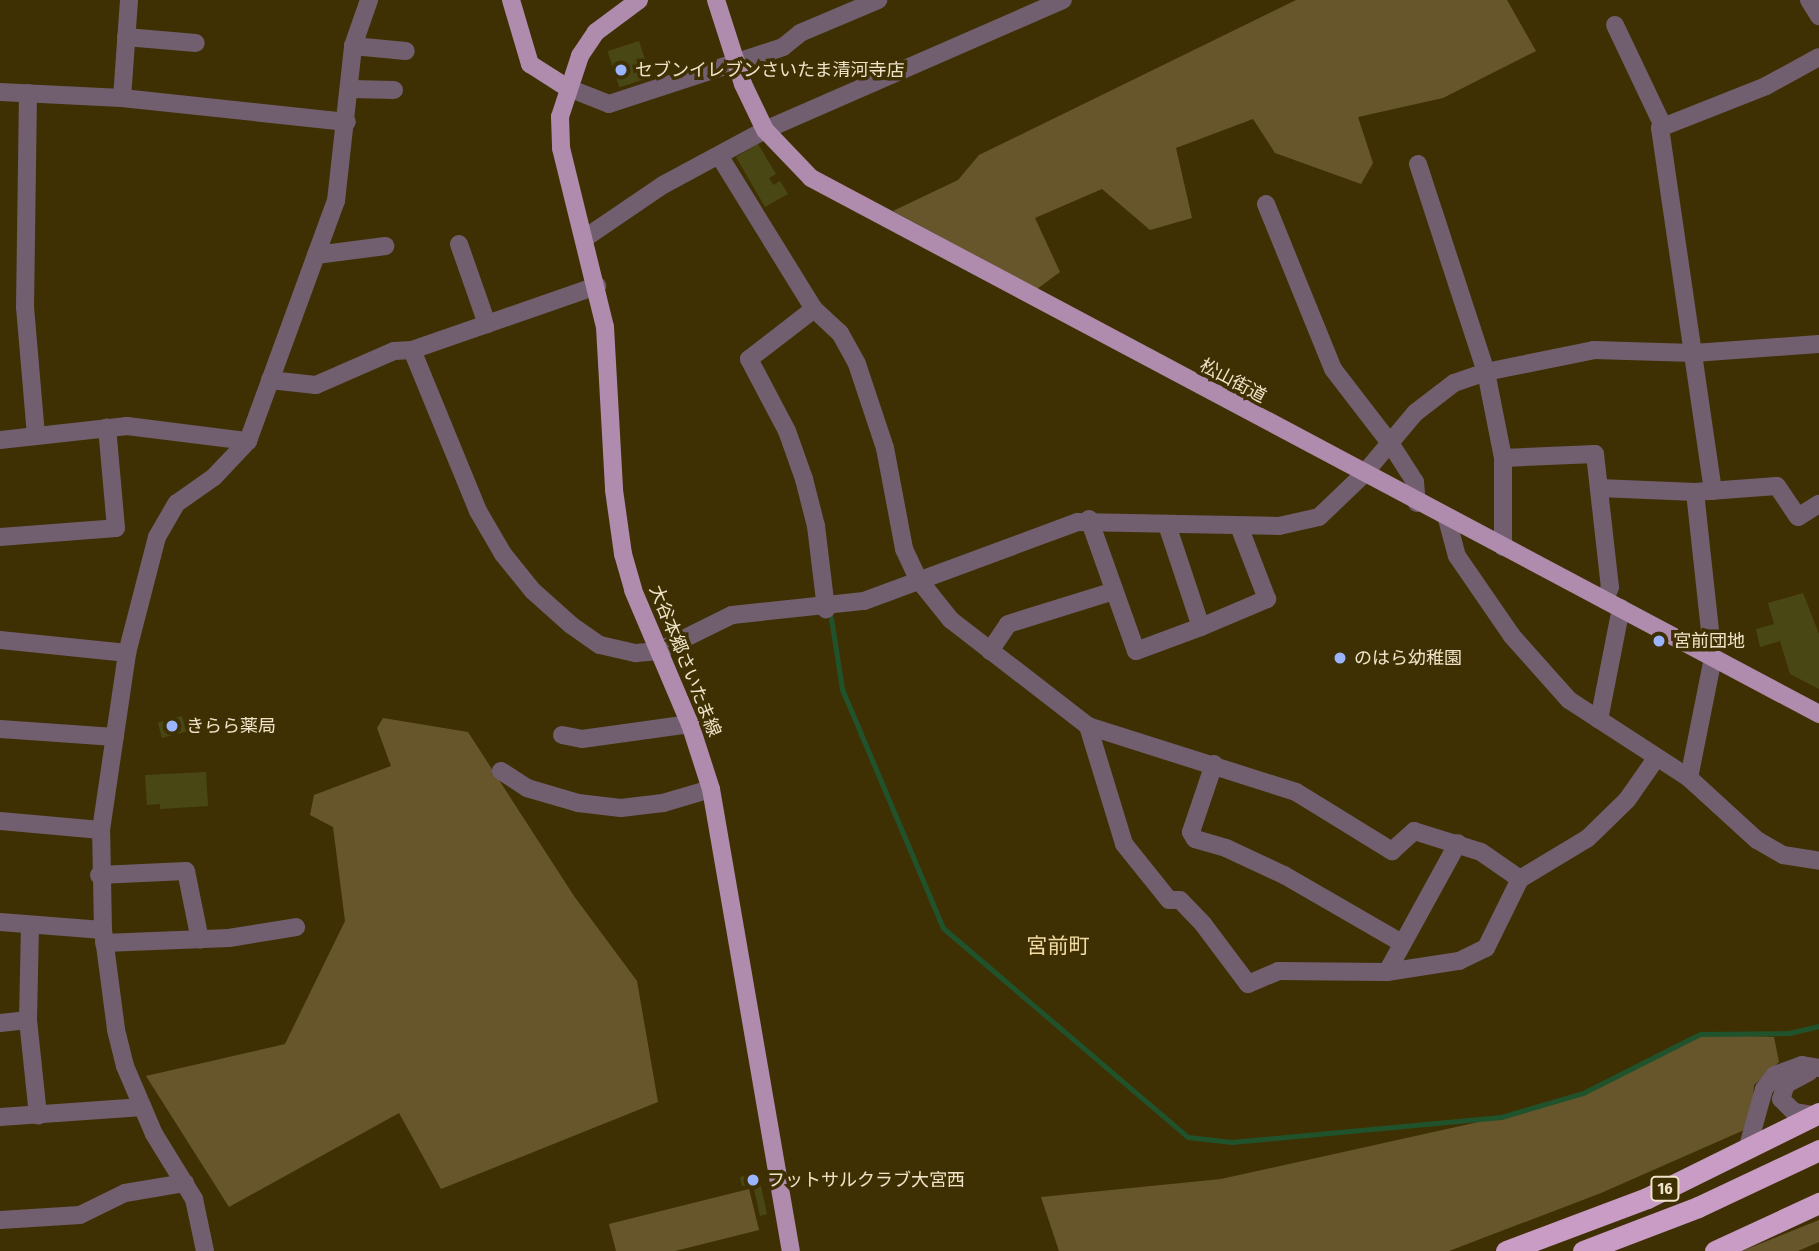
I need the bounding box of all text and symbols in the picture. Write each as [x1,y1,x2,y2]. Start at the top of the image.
place label: セブンイレブンさいたま清河寺店 [635,59,905,81]
marker: セブンイレブンさいたま清河寺店 [613,62,629,78]
street label: 松山街道 [1196,355,1270,407]
street label: 大谷本郷さいたま線 [645,582,725,740]
place label: 宮前団地 [1673,630,1745,652]
marker: 宮前団地 [1651,633,1667,649]
place label: のはら幼稚園 [1354,647,1462,669]
marker: のはら幼稚園 [1332,650,1348,666]
place label: きらら薬局 [186,715,276,737]
marker: きらら薬局 [164,718,180,734]
district label: 宮前町 [1027,933,1089,959]
place label: フットサルクラブ大宮西 [767,1169,965,1191]
marker: フットサルクラブ大宮西 [745,1172,761,1188]
road number: 16 [1649,1176,1681,1202]

